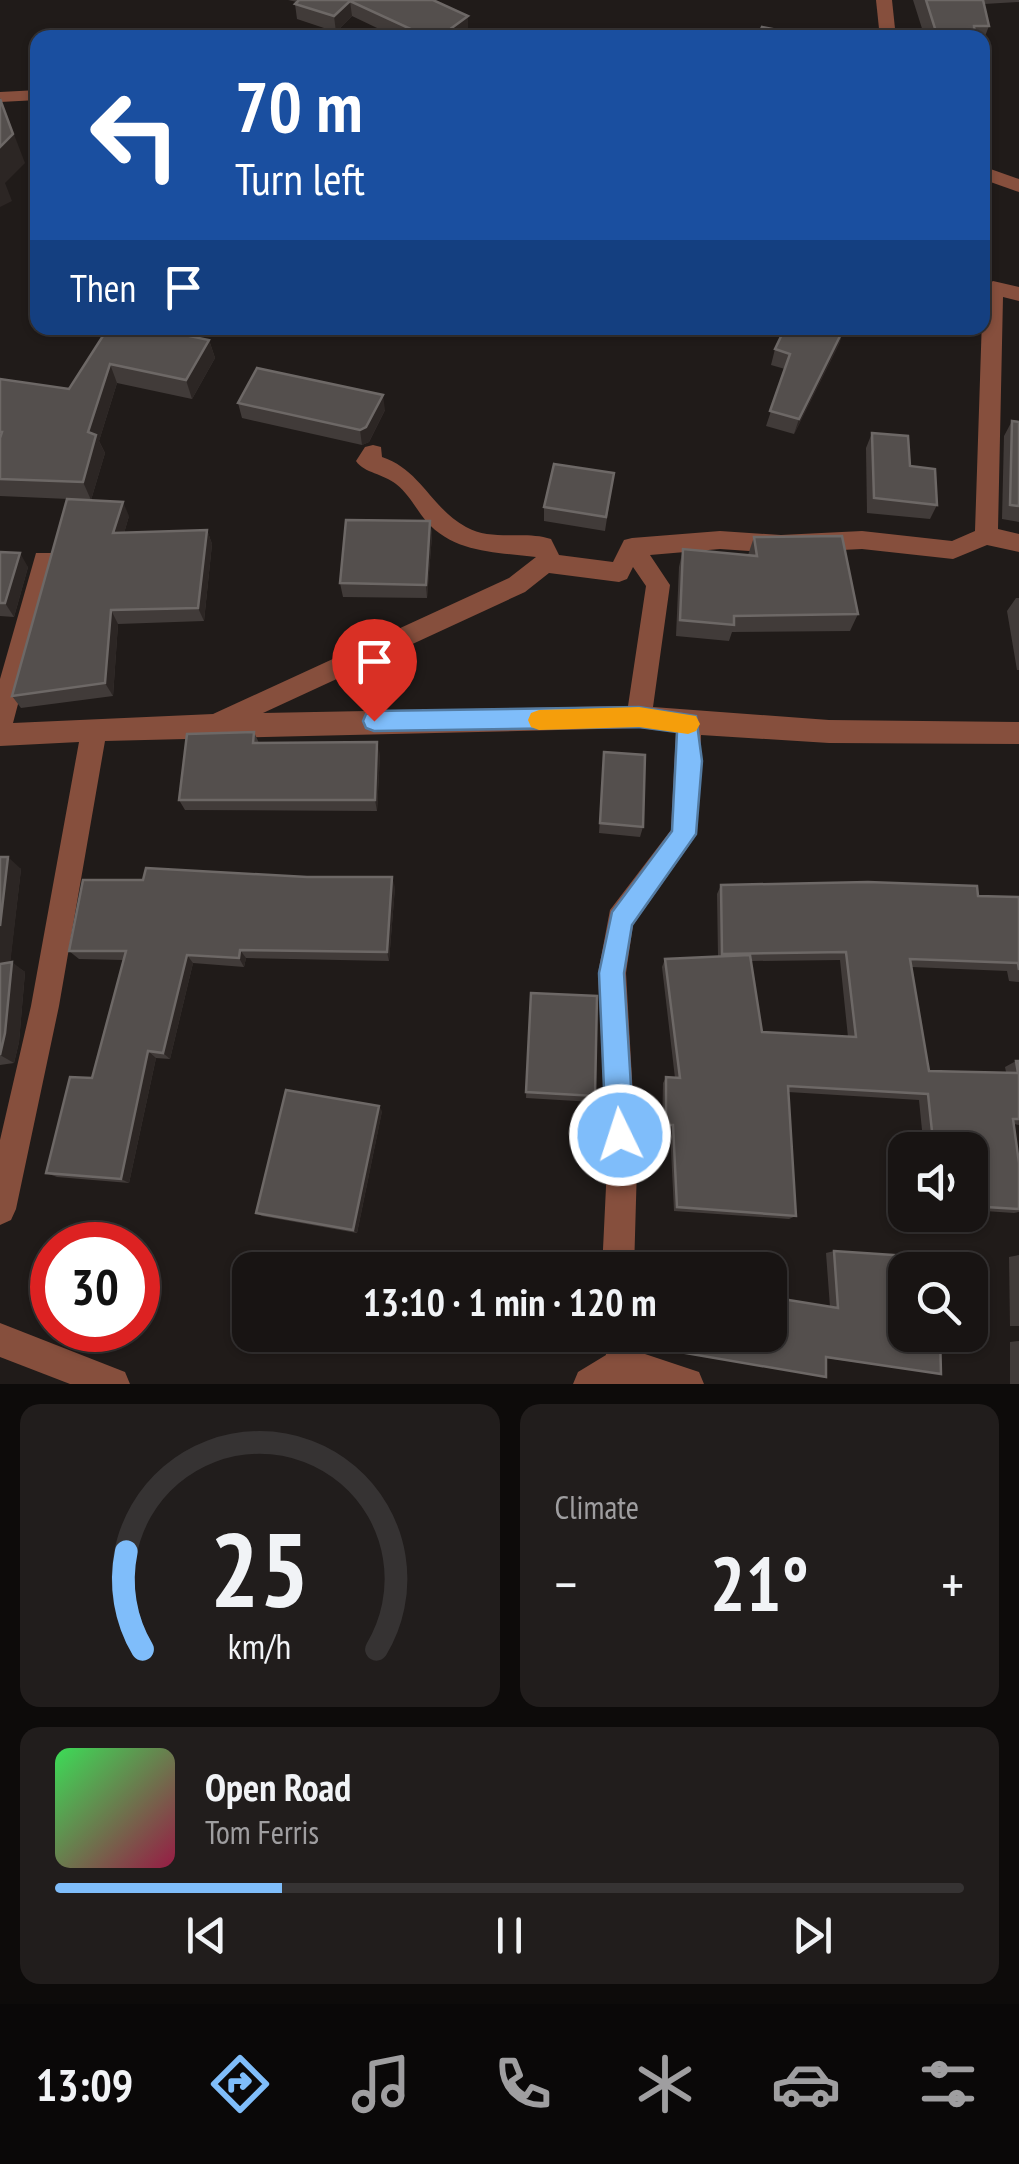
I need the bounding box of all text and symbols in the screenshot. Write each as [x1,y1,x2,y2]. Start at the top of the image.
text: 70 m [235,61,363,151]
icon: left [70,70,200,200]
text: Turn left [235,149,365,207]
icon: arrive [156,260,211,315]
text: Then [70,263,136,312]
pin [332,619,417,722]
icon: arrive [347,634,402,689]
position arrow [568,1083,672,1187]
map controls [888,1132,988,1352]
button: sound [888,1132,988,1232]
speed limit sign: 30 [30,1222,160,1352]
button: search [888,1252,988,1352]
text: 13:10 · 1 min · 120 m [363,1277,656,1326]
text: Climate [555,1486,639,1528]
text: 25 [210,1501,309,1636]
text: 21° [710,1535,809,1632]
text: − [555,1548,577,1619]
text: + [941,1548,964,1619]
text: km/h [228,1623,291,1669]
text: Open Road [205,1762,351,1811]
text: Tom Ferris [205,1811,319,1853]
icon: previous [179,1908,234,1963]
icon: pause [482,1908,537,1963]
icon: next [785,1908,840,1963]
icon: directions [205,2049,275,2119]
icon: music [346,2049,416,2119]
icon: phone [488,2049,558,2119]
icon: climate [630,2049,700,2119]
icon: car [771,2049,841,2119]
icon: filters [913,2049,983,2119]
text: 13:09 [36,2055,133,2113]

